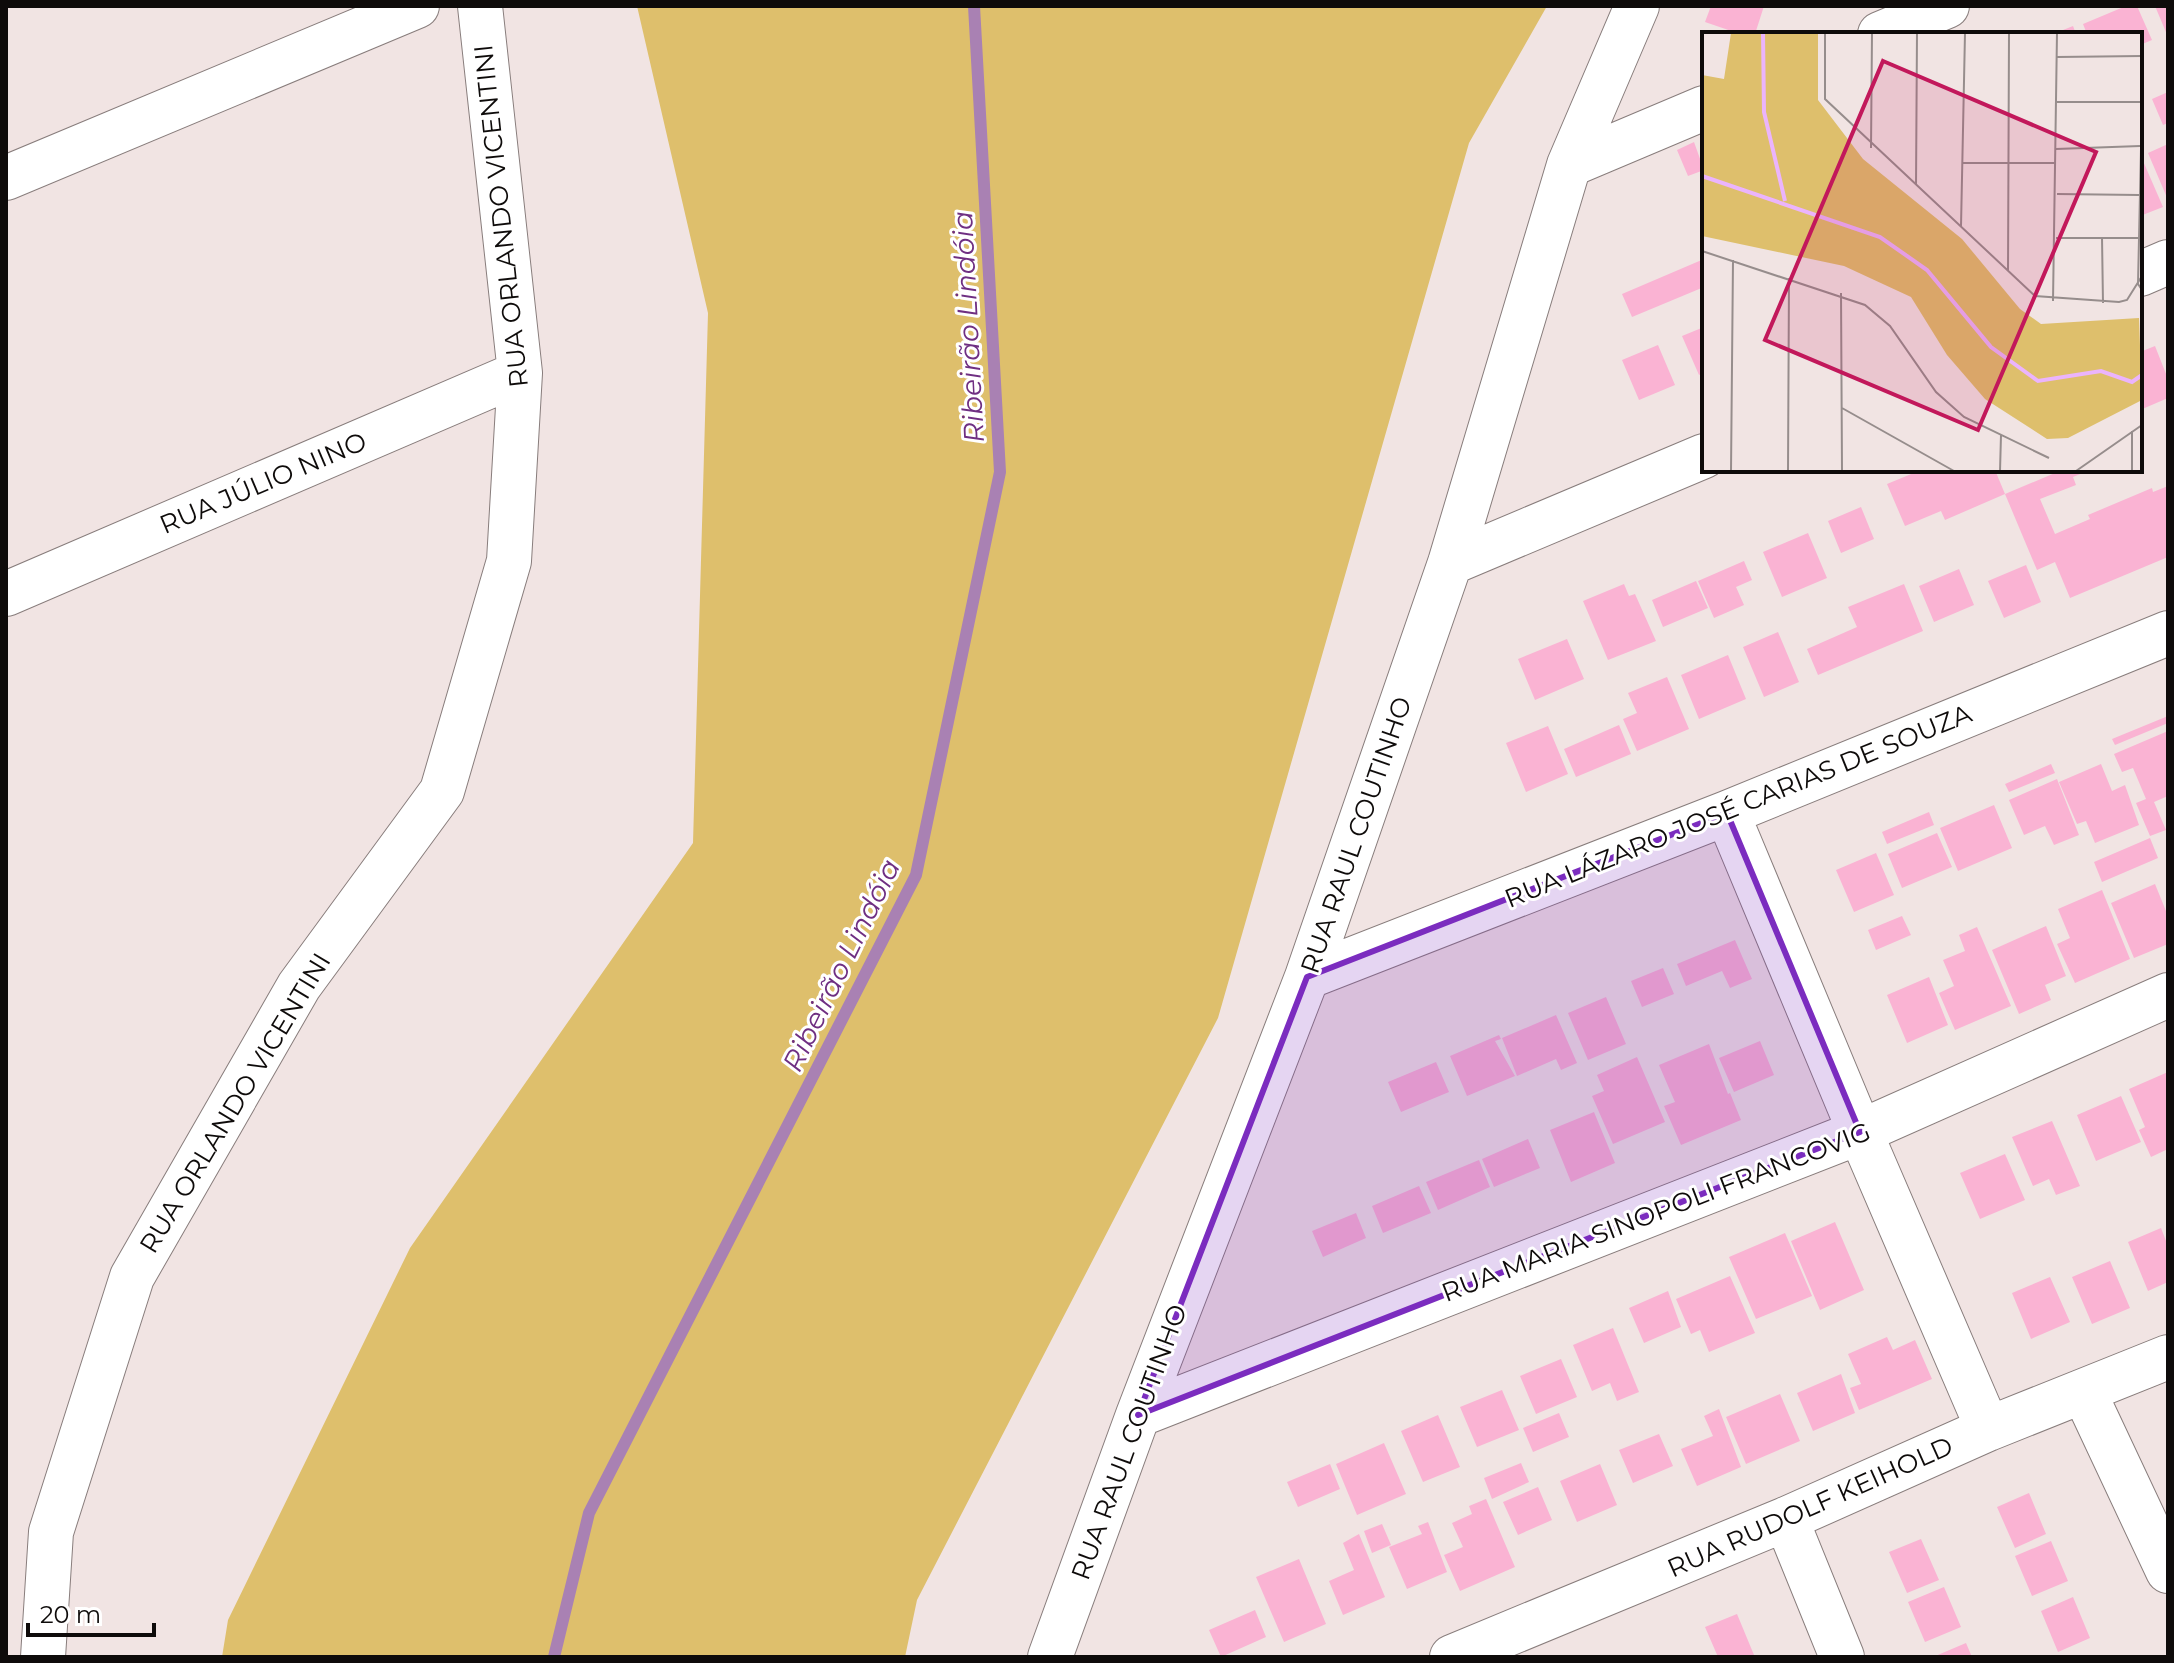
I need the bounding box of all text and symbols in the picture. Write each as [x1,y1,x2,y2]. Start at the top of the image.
inset map [1702,32,2142,472]
street label: RUA ORLANDO VICENTINI [467,43,535,389]
water label: Ribeirão Lindóia [945,210,991,444]
street label: RUA JÚLIO NINO [155,425,371,541]
street label: RUA RAUL COUTINHO [1294,692,1418,978]
street label: RUA LÁZARO JOSÉ CARIAS DE SOUZA [1500,697,1976,915]
water label: Ribeirão Lindóia [775,853,907,1077]
street label: RUA ORLANDO VICENTINI [133,947,337,1259]
street label: RUA MARIA SINOPOLI FRANCOVIG [1437,1115,1875,1309]
street label: RUA RAUL COUTINHO [1064,1300,1194,1584]
street label: RUA RUDOLF KEIHOLD [1662,1430,1958,1584]
scale bar [28,1587,154,1637]
text: 20 m [40,1600,101,1629]

